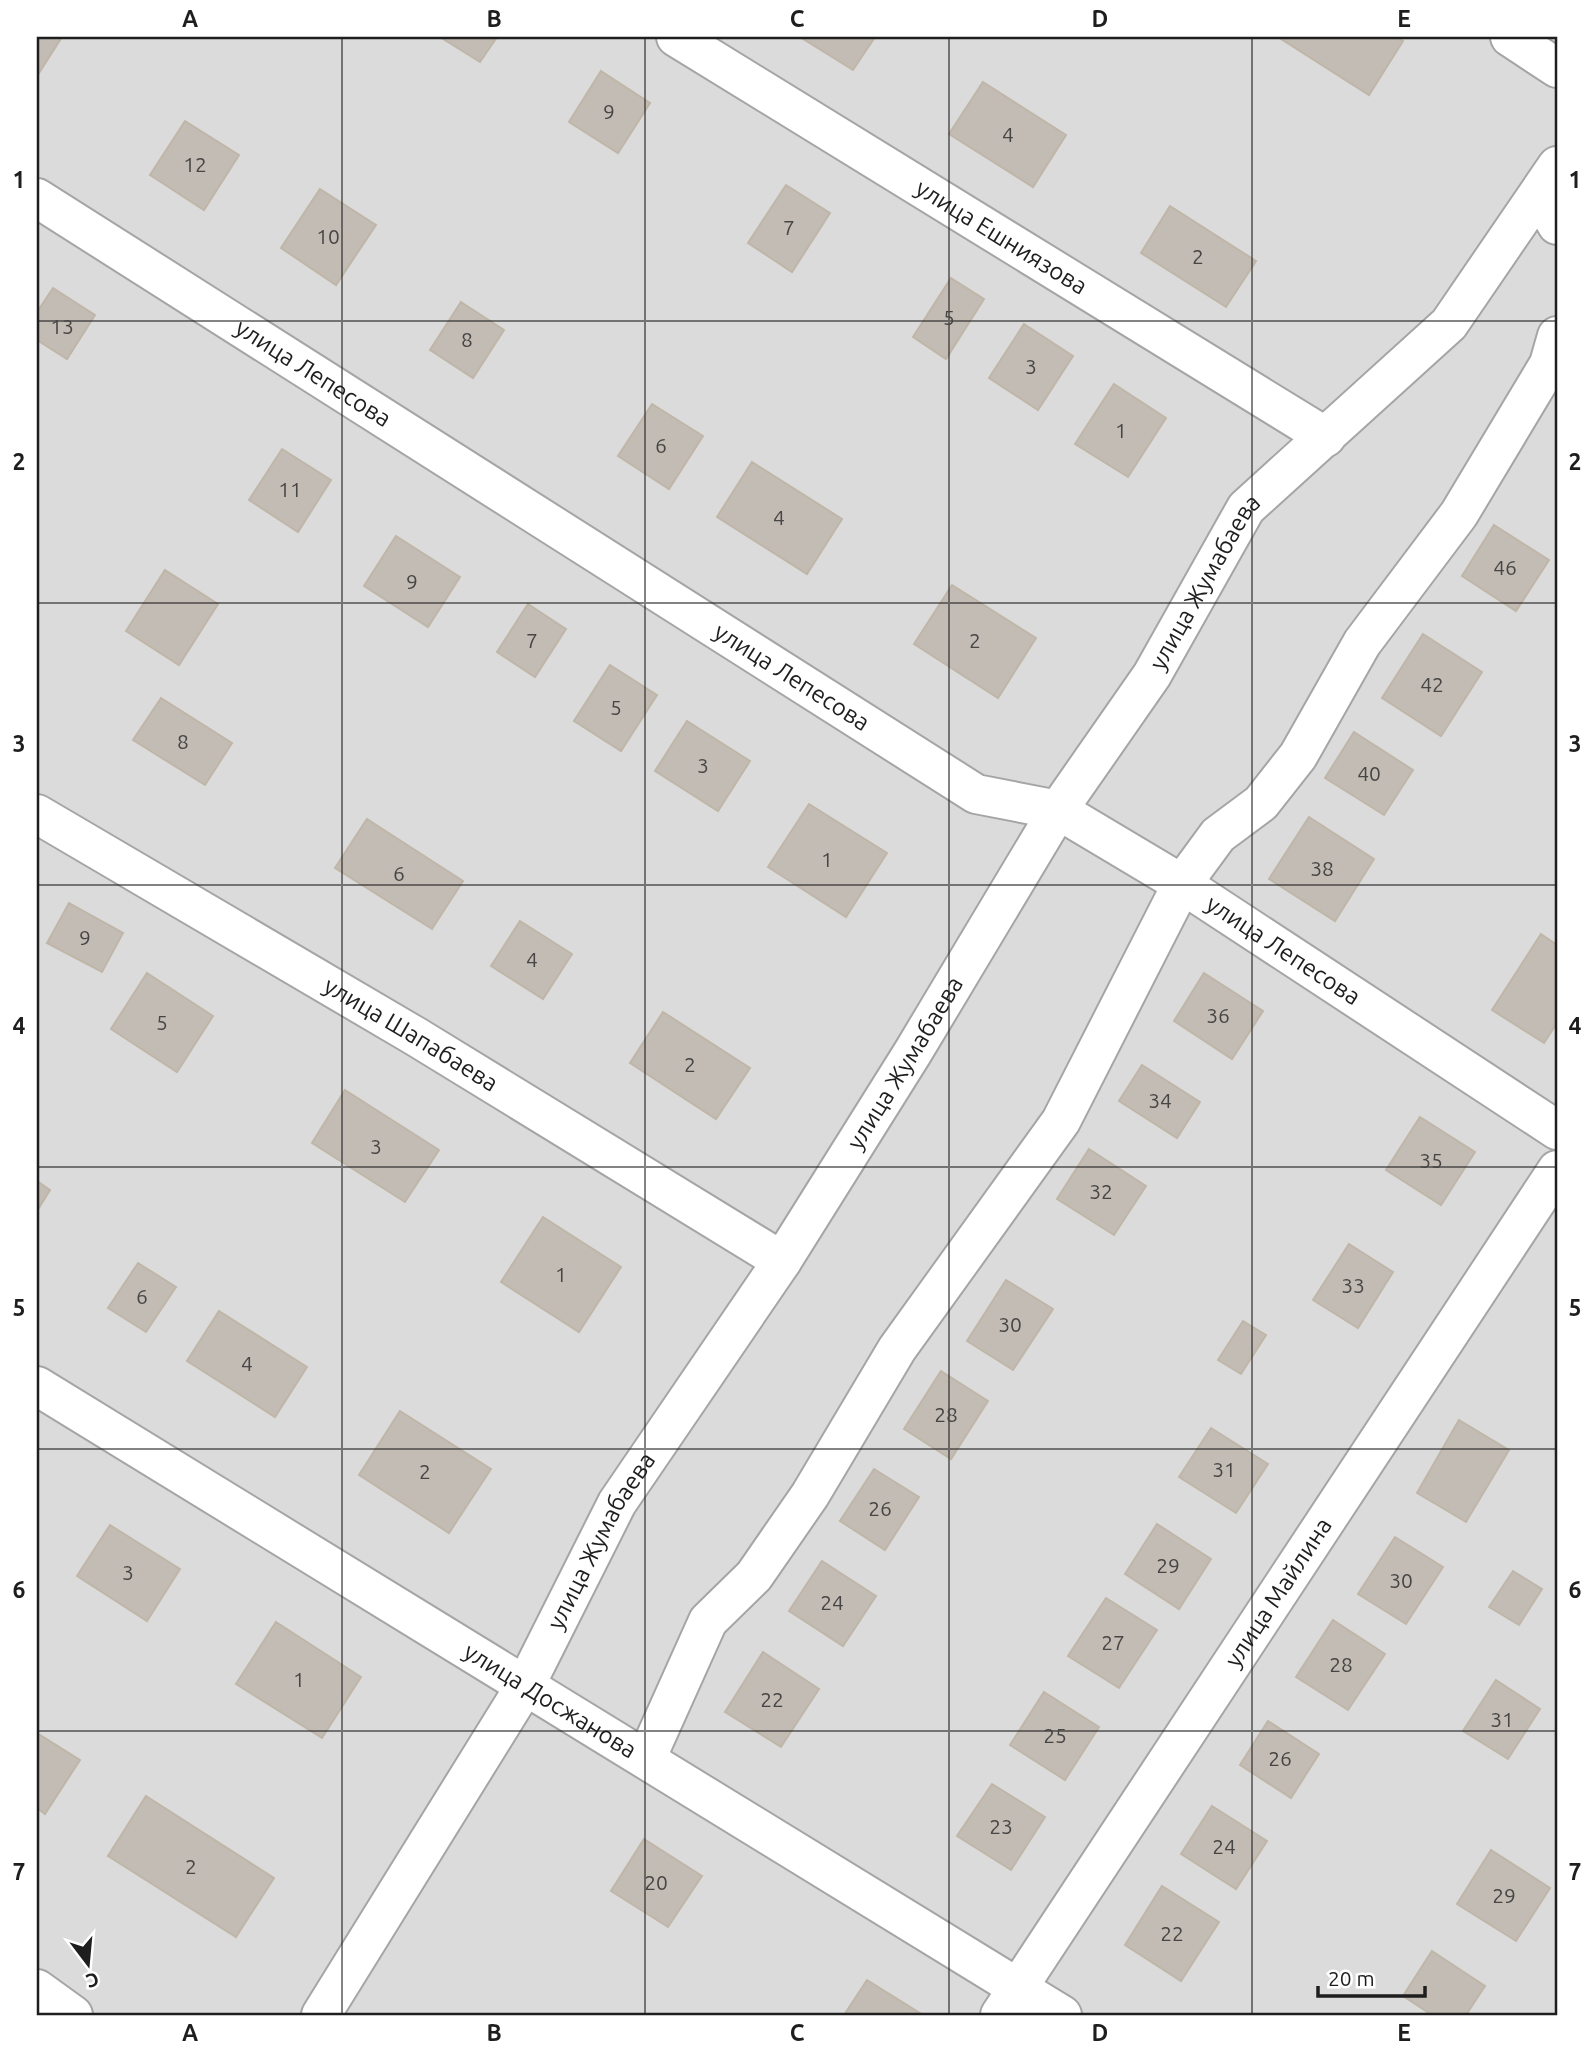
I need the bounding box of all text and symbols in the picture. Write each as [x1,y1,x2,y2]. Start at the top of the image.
text: A [182,6,198,31]
text: B [486,6,502,31]
text: C [790,6,805,31]
text: D [1092,6,1108,31]
text: E [1397,6,1411,31]
house number: 9 [603,99,615,123]
house number: 4 [1002,122,1014,146]
house number: 12 [183,152,207,176]
text: 1 [13,167,25,192]
text: 1 [1569,167,1581,192]
street label: улица Ешниязова [911,174,1092,300]
house number: 7 [783,215,795,239]
house number: 10 [316,224,340,248]
house number: 2 [1192,244,1204,268]
house number: 5 [943,305,955,329]
street label: улица Лепесова [231,313,396,432]
house number: 13 [50,314,74,338]
house number: 8 [461,327,473,351]
house number: 3 [1025,354,1037,378]
house number: 1 [1115,418,1127,442]
house number: 6 [655,433,667,457]
text: 2 [13,449,25,474]
text: 2 [1569,449,1581,474]
house number: 11 [278,477,302,501]
street label: улица Жумабаева [1144,488,1265,674]
house number: 4 [773,505,785,529]
house number: 46 [1493,555,1517,579]
house number: 9 [406,569,418,593]
street label: улица Лепесова [709,617,875,736]
house number: 7 [526,628,538,652]
house number: 2 [969,628,981,652]
house number: 42 [1420,672,1444,696]
house number: 5 [610,695,622,719]
house number: 8 [177,729,189,753]
text: 3 [13,731,25,756]
text: 3 [1569,731,1581,756]
house number: 3 [697,753,709,777]
house number: 40 [1357,761,1381,785]
house number: 1 [821,847,833,871]
house number: 38 [1310,856,1334,880]
house number: 6 [393,861,405,885]
street label: улица Лепесова [1201,890,1366,1010]
house number: 9 [79,925,91,949]
house number: 4 [526,947,538,971]
street label: улица Шапабаева [319,972,503,1097]
street label: улица Жумабаева [841,972,968,1154]
house number: 36 [1206,1003,1230,1027]
house number: 5 [156,1010,168,1034]
text: 4 [13,1013,26,1038]
text: 4 [1569,1013,1582,1038]
house number: 2 [684,1052,696,1076]
house number: 34 [1148,1088,1172,1112]
house number: 3 [370,1134,382,1158]
house number: 35 [1419,1148,1443,1172]
house number: 32 [1089,1179,1113,1203]
house number: 1 [555,1262,567,1286]
house number: 33 [1341,1273,1365,1297]
house number: 6 [136,1284,148,1308]
text: 5 [13,1295,25,1320]
text: 5 [1569,1295,1581,1320]
house number: 30 [998,1312,1022,1336]
house number: 4 [241,1351,253,1375]
house number: 28 [934,1402,958,1426]
street label: улица Жумабаева [542,1447,660,1634]
house number: 31 [1212,1457,1236,1481]
house number: 2 [419,1459,431,1483]
house number: 26 [868,1496,892,1520]
street label: улица Майлина [1219,1512,1337,1672]
house number: 29 [1156,1553,1180,1577]
house number: 3 [122,1560,134,1584]
house number: 30 [1389,1568,1413,1592]
text: 6 [13,1577,26,1602]
text: 6 [1569,1577,1582,1602]
house number: 24 [820,1590,844,1614]
house number: 27 [1101,1630,1125,1654]
street label: улица Досжанова [459,1637,642,1764]
house number: 28 [1329,1652,1353,1676]
house number: 1 [293,1667,305,1691]
house number: 22 [760,1687,784,1711]
house number: 31 [1490,1707,1514,1731]
house number: 25 [1043,1723,1067,1747]
house number: 26 [1268,1746,1292,1770]
house number: 23 [989,1814,1013,1838]
house number: 24 [1212,1834,1236,1858]
house number: 2 [185,1854,197,1878]
text: 7 [13,1859,25,1884]
text: 7 [1569,1859,1581,1884]
house number: 20 [644,1870,668,1894]
house number: 29 [1492,1883,1516,1907]
house number: 22 [1160,1921,1184,1945]
north arrow [52,1930,122,2000]
scale bar [1318,1954,1424,1998]
text: 20 m [1328,1966,1375,1990]
text: С [84,1968,102,1993]
text: A [182,2020,198,2045]
text: B [486,2020,502,2045]
text: C [790,2020,805,2045]
text: D [1092,2020,1108,2045]
text: E [1397,2020,1411,2045]

